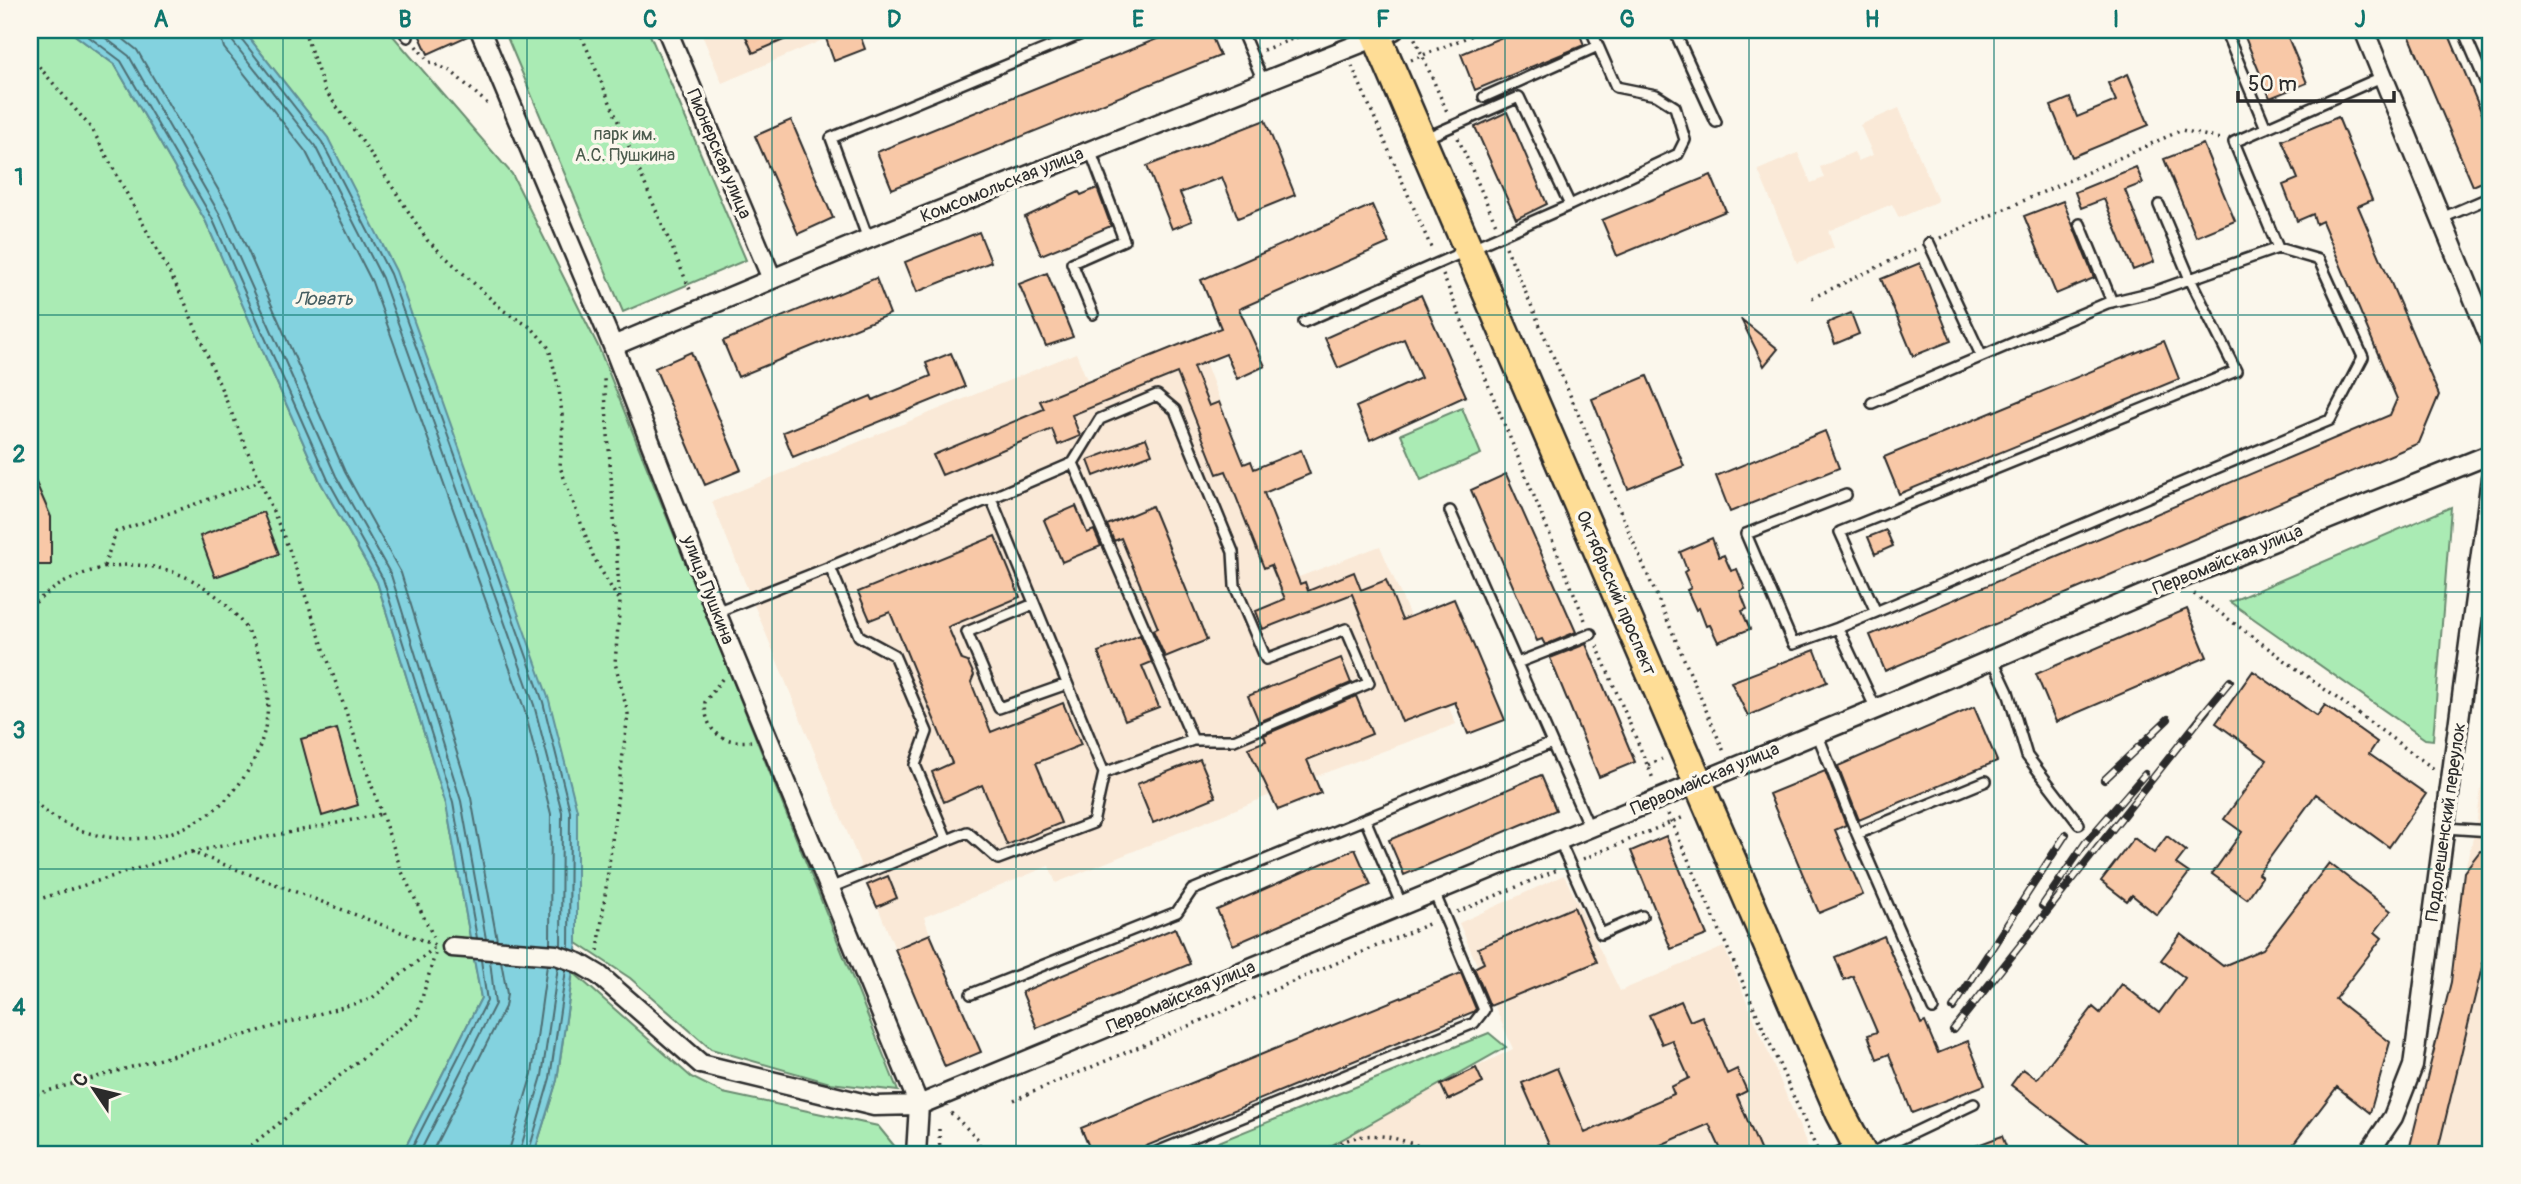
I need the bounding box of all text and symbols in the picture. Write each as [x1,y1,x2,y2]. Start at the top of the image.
text: A [154,5,169,34]
text: B [398,5,412,34]
text: C [643,5,657,34]
text: D [887,5,901,34]
text: E [1132,5,1144,34]
text: F [1376,5,1390,34]
text: G [1619,5,1635,34]
text: H [1865,5,1879,34]
text: I [2113,5,2119,34]
text: J [2354,5,2366,34]
scale bar [2238,60,2393,104]
text: 50 m [2248,71,2297,98]
street label: Пионерская улица [681,86,757,222]
park label: парк им. А.С. Пушкина [575,123,675,167]
street label: Комсомольская улица [917,142,1087,228]
text: 1 [15,163,24,192]
water label: Ловать [295,287,353,311]
text: 2 [13,440,26,469]
street label: Октябрьский проспект [1571,507,1661,679]
street label: Первомайская улица [2150,519,2306,601]
street label: улица Пушкина [676,531,739,648]
text: 3 [13,716,25,745]
street label: Подолешенский переулок [2421,721,2471,923]
street label: Первомайская улица [1627,737,1783,821]
street label: Первомайская улица [1103,955,1259,1039]
text: 4 [12,993,26,1022]
north arrow [60,1054,130,1124]
text: С [68,1068,94,1092]

